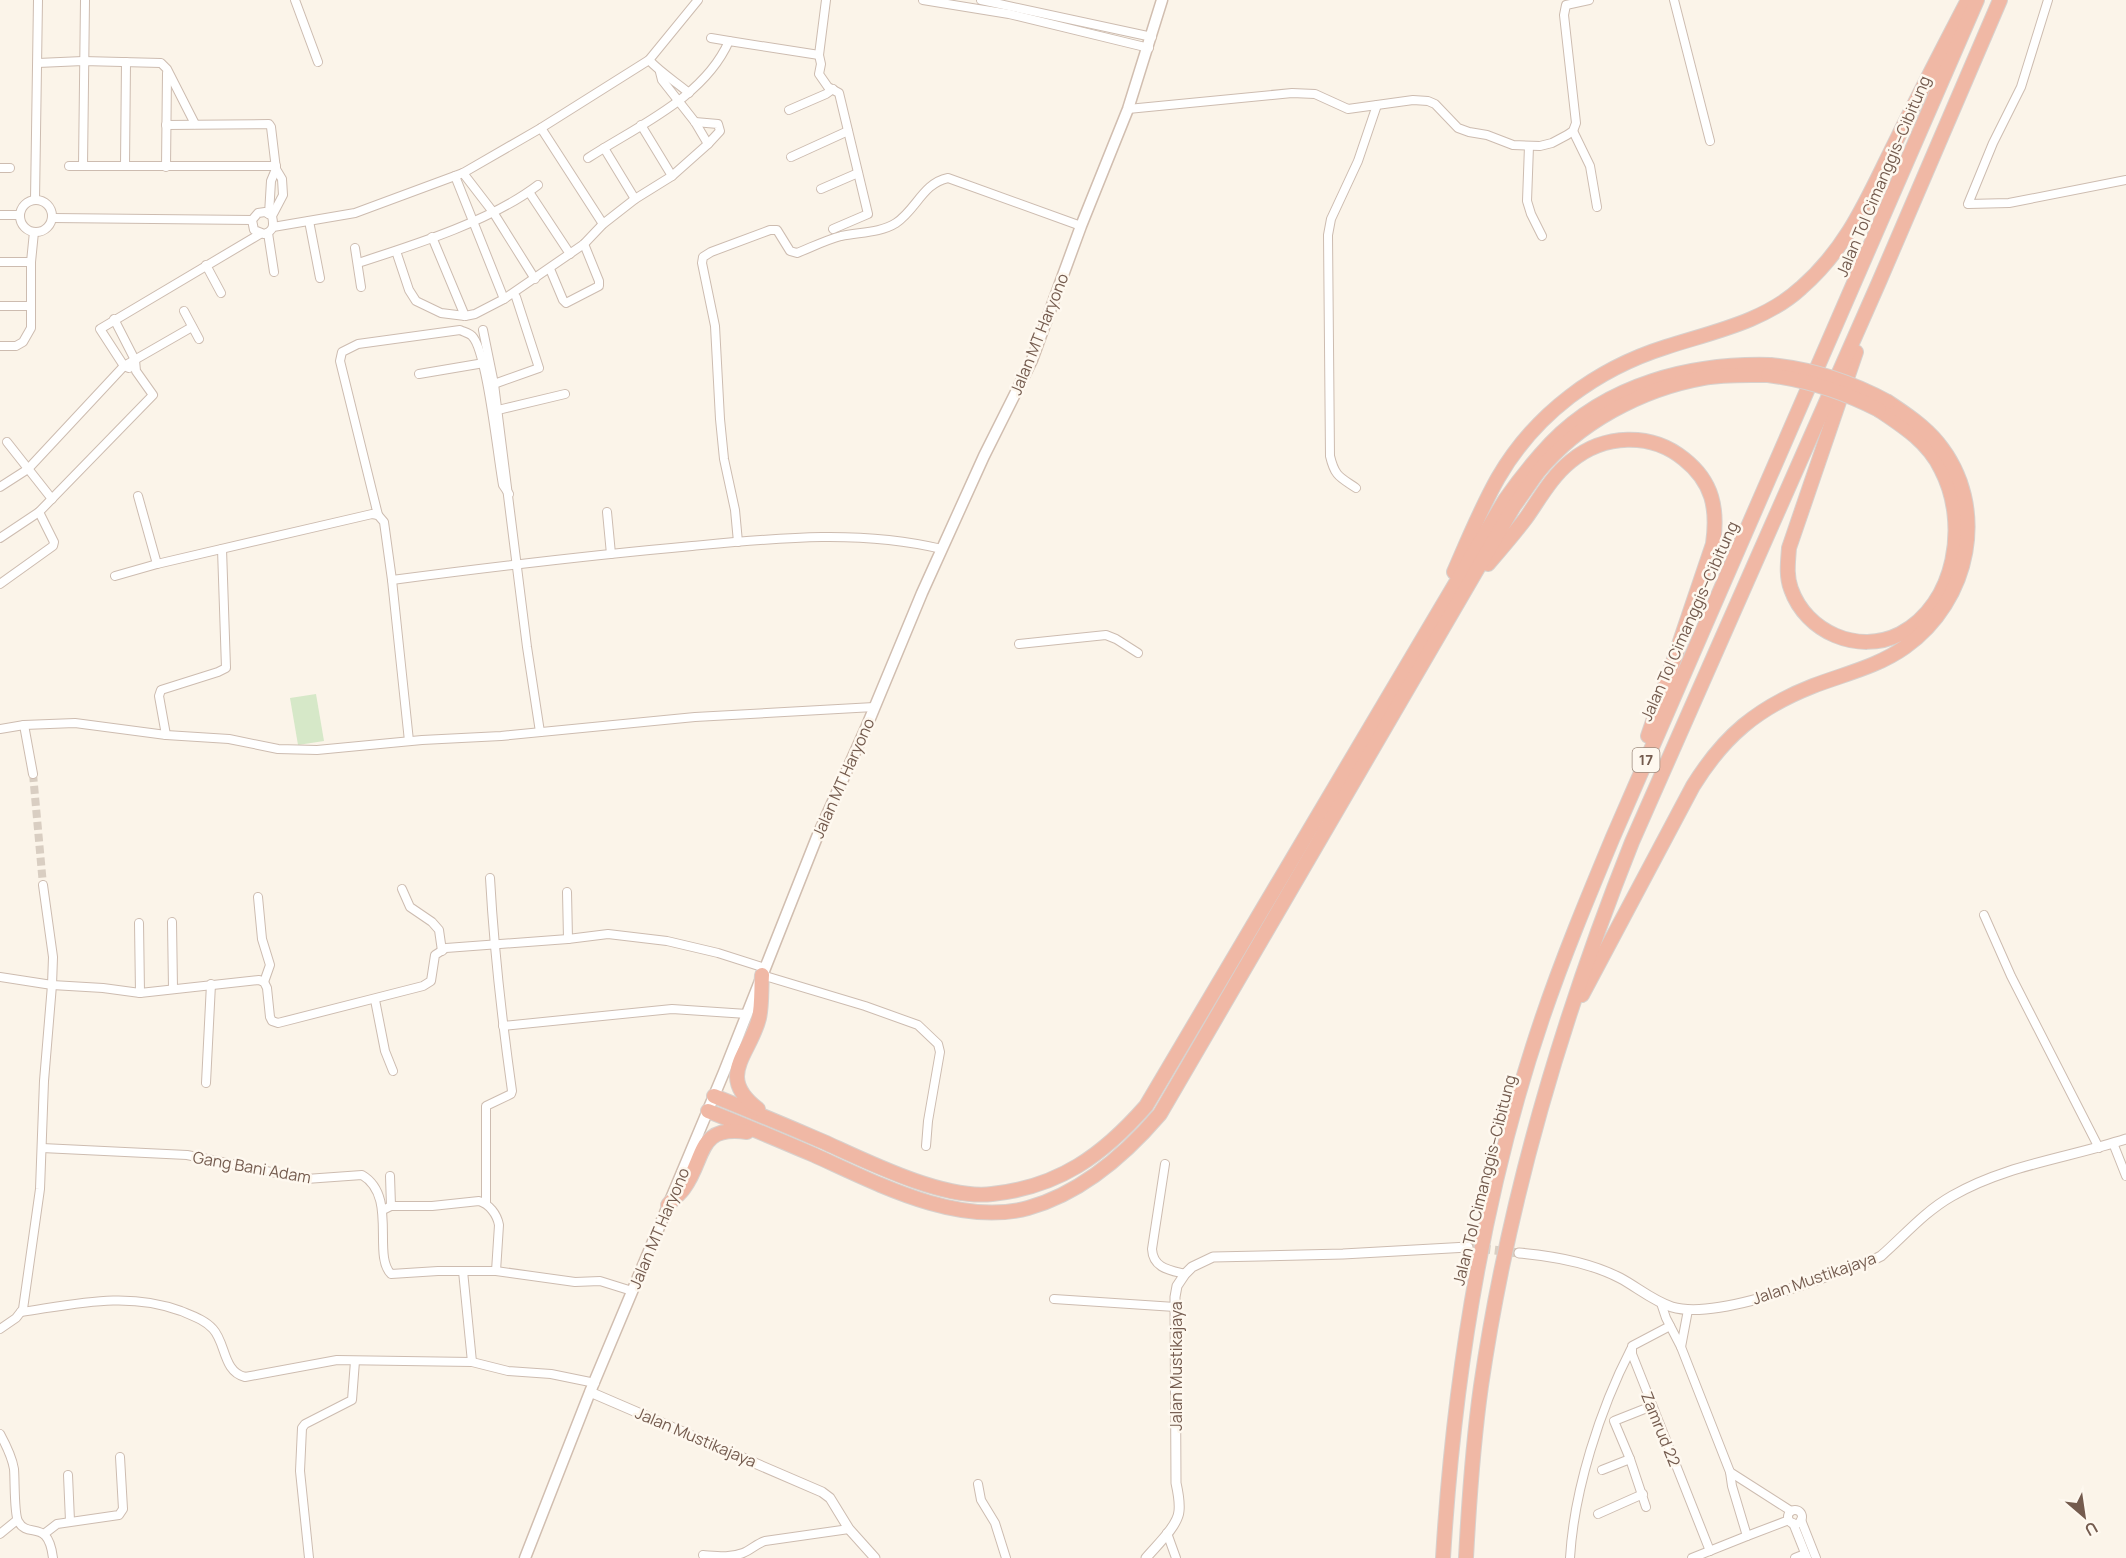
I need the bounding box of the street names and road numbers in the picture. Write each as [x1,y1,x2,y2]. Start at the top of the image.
street label: Jalan Tol Cimanggis–Cibitung [1831,72,1935,280]
street label: Jalan MT Haryono [1005,270,1073,398]
street label: Jalan Tol Cimanggis–Cibitung [1635,518,1743,724]
street label: Jalan MT Haryono [807,714,879,842]
road number: 17 [1632,748,1660,772]
street label: Jalan Tol Cimanggis–Cibitung [1447,1072,1521,1288]
street label: Gang Bani Adam [191,1146,313,1188]
street label: Jalan MT Haryono [624,1164,694,1292]
street label: Jalan Mustikajaya [1749,1247,1879,1309]
street label: Jalan Mustikajaya [1165,1301,1187,1431]
street label: Zamrud 22 [1636,1388,1686,1470]
street label: Jalan Mustikajaya [632,1402,760,1472]

